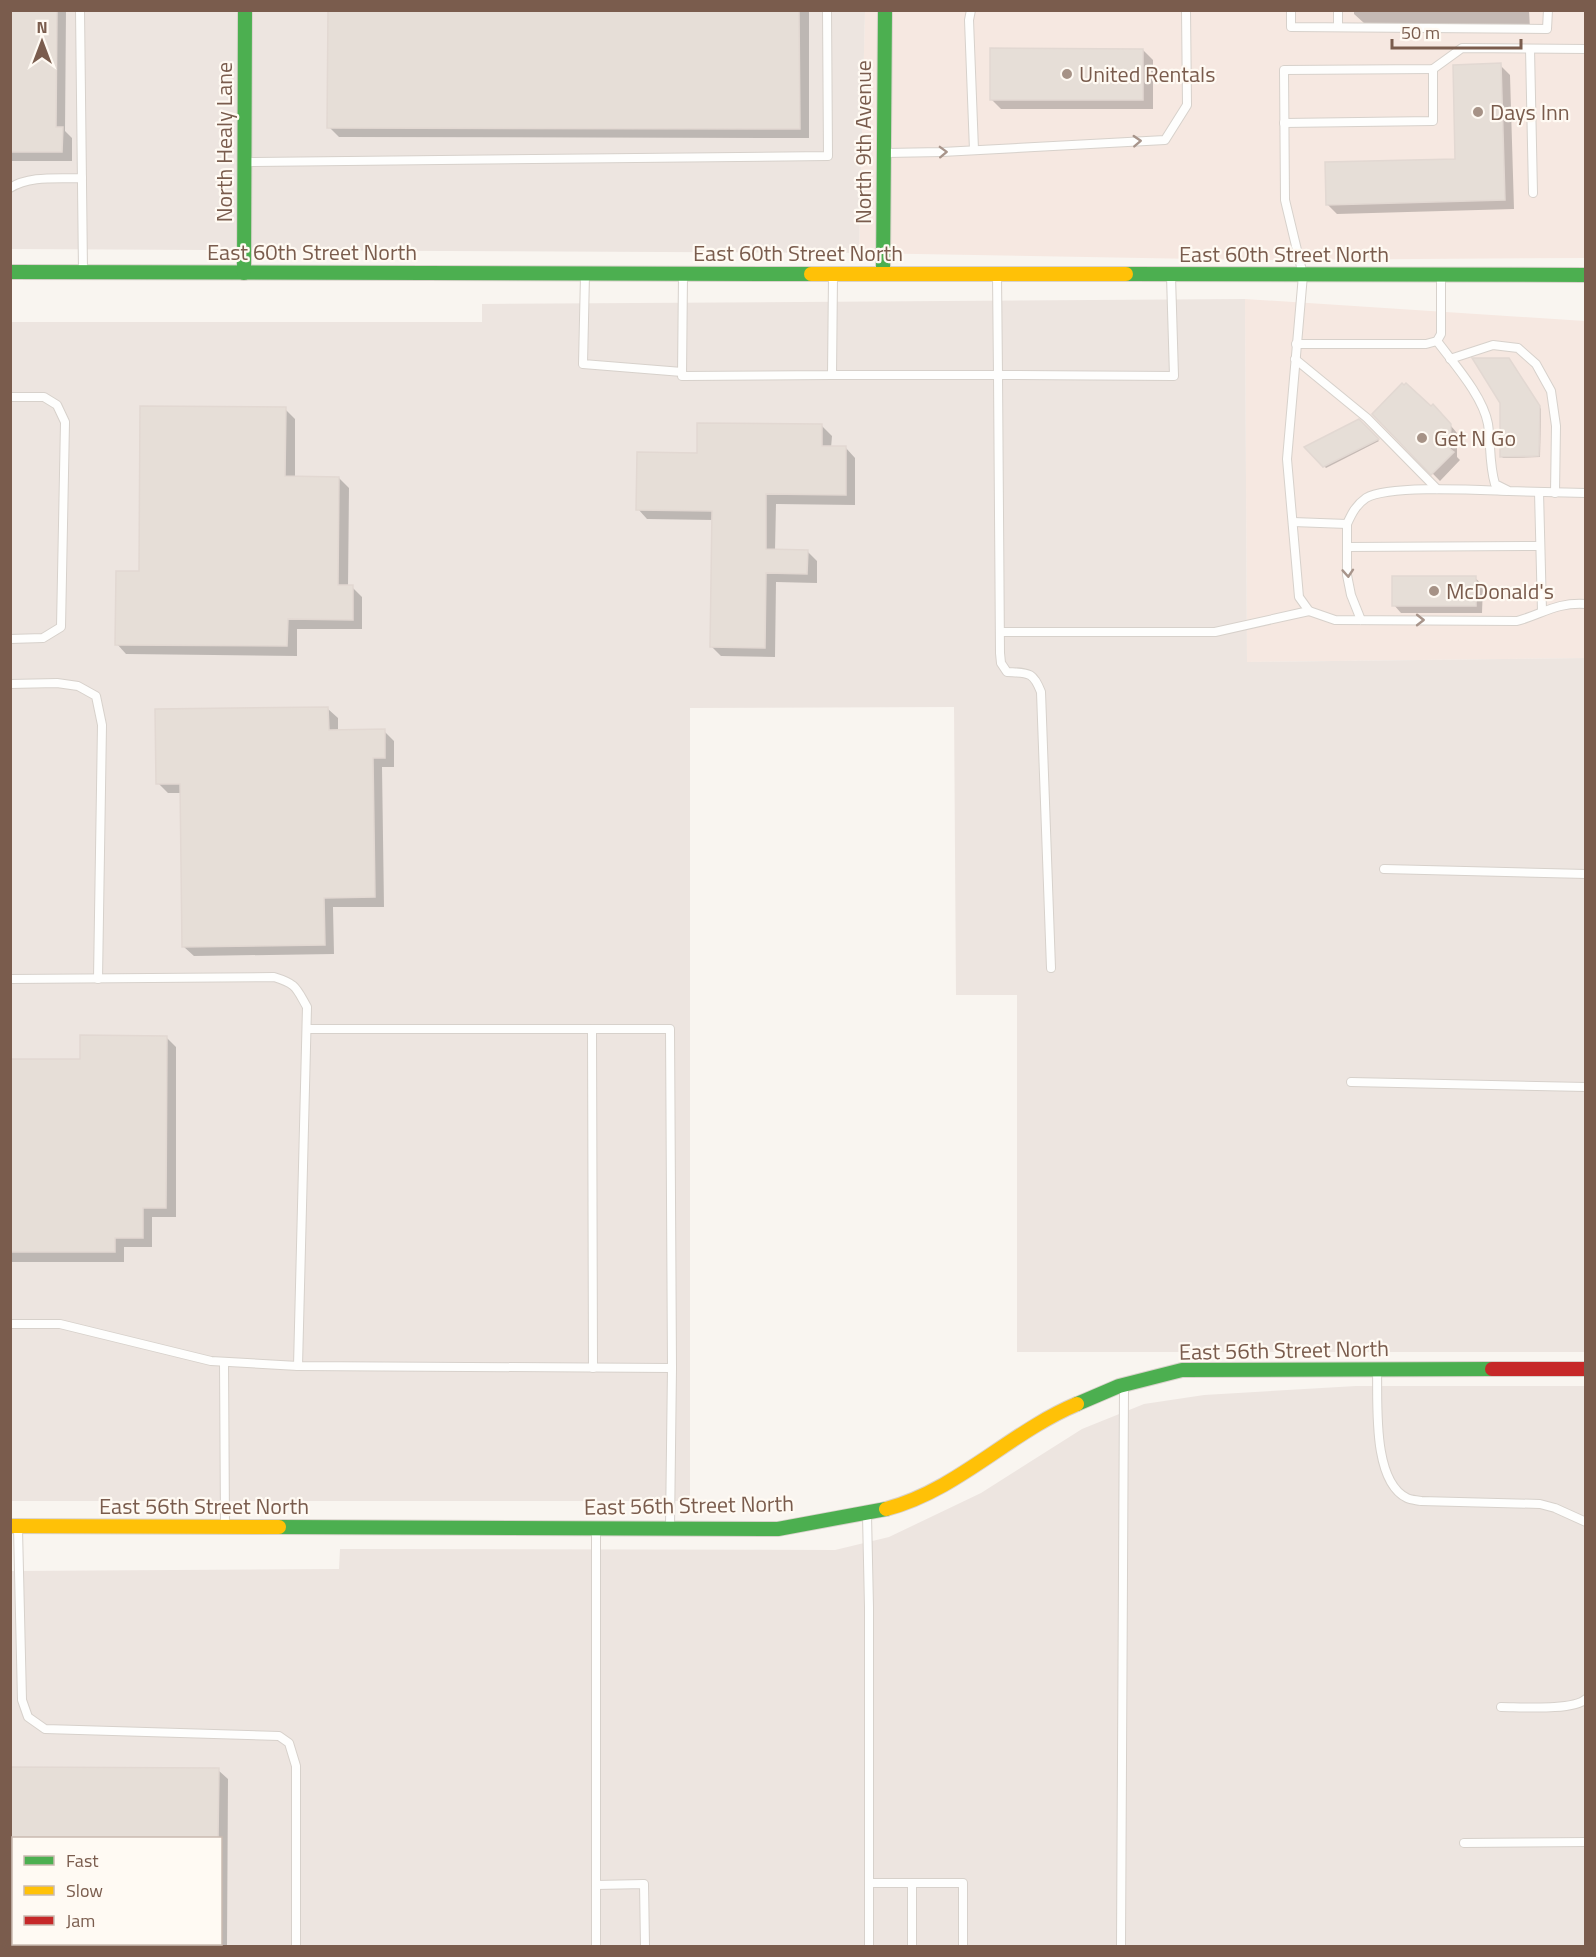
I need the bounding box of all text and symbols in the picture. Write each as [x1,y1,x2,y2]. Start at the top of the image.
north arrow [12,12,72,72]
scale bar [1392,12,1521,50]
text: N [36,15,48,39]
text: 50 m [1401,19,1440,46]
place label: United Rentals [1079,57,1215,91]
street label: North 9th Avenue [846,60,880,224]
street label: North Healy Lane [207,62,241,222]
marker: United Rentals [1060,67,1074,81]
place label: Days Inn [1490,95,1570,129]
marker: Days Inn [1471,105,1485,119]
one-way arrow [1133,135,1142,148]
one-way arrow [938,146,947,158]
street label: East 60th Street North [207,235,417,269]
street label: East 60th Street North [693,236,903,270]
street label: East 60th Street North [1179,237,1389,271]
place label: Get N Go [1434,421,1516,455]
marker: Get N Go [1415,431,1429,445]
one-way arrow [1341,569,1354,578]
place label: McDonald's [1446,574,1554,608]
marker: McDonald's [1427,584,1441,598]
one-way arrow [1415,614,1424,626]
street label: East 56th Street North [1179,1331,1389,1369]
street label: East 56th Street North [584,1486,794,1524]
street label: East 56th Street North [99,1489,309,1523]
legend [12,1837,222,1945]
text: Fast [66,1847,99,1874]
text: Slow [66,1877,103,1904]
text: Jam [66,1907,95,1934]

